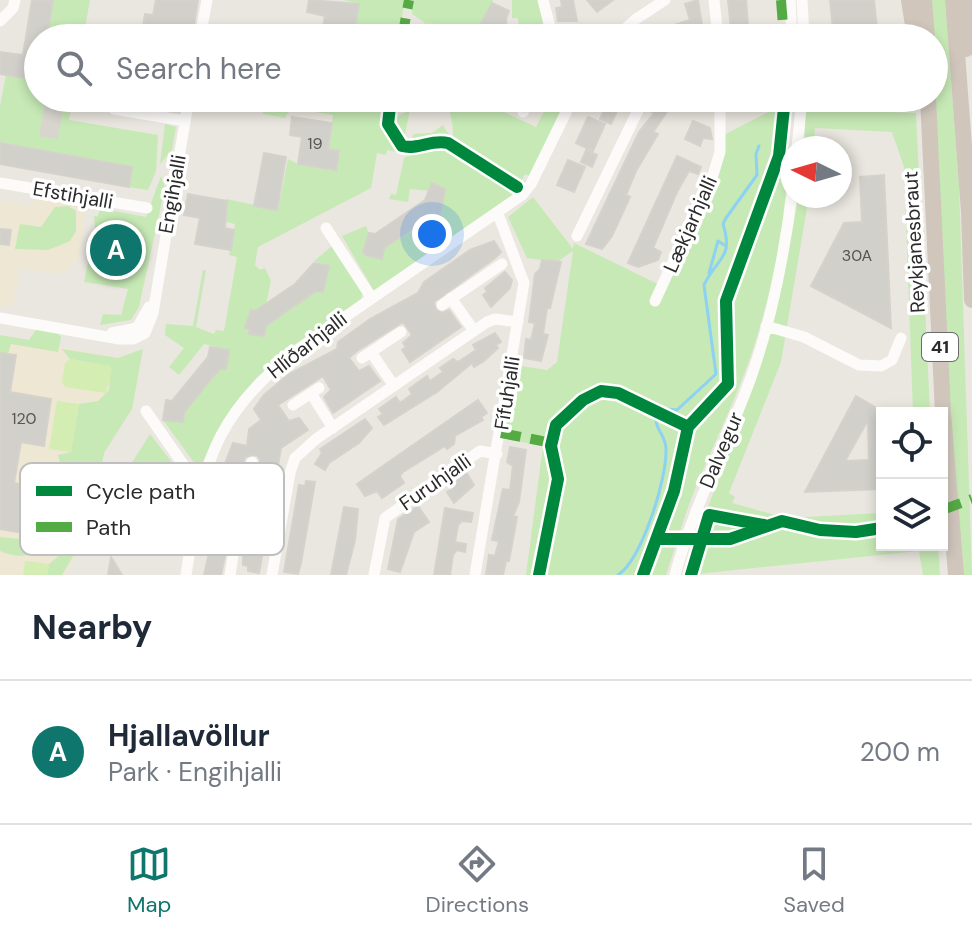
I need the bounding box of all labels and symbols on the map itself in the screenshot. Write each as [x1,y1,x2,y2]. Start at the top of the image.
house number: 19 [307,133,323,154]
north arrow [780,136,852,208]
street label: Engihjalli [152,152,192,236]
street label: Reykjanesbraut [897,170,931,314]
street label: Lækjarhjalli [657,172,723,276]
street label: Efstihjalli [31,175,115,215]
your location [412,214,452,254]
pin: A [90,220,142,280]
house number: 30A [842,245,873,266]
street label: Hlíðarhjalli [262,306,352,384]
road number: 41 [922,333,958,361]
street label: Fífuhjalli [488,354,526,432]
house number: 120 [12,408,37,429]
street label: Dalvegur [693,408,749,492]
street label: Furuhjalli [394,448,476,516]
legend [20,463,284,555]
text: Cycle path [86,477,196,506]
text: Path [86,513,131,542]

